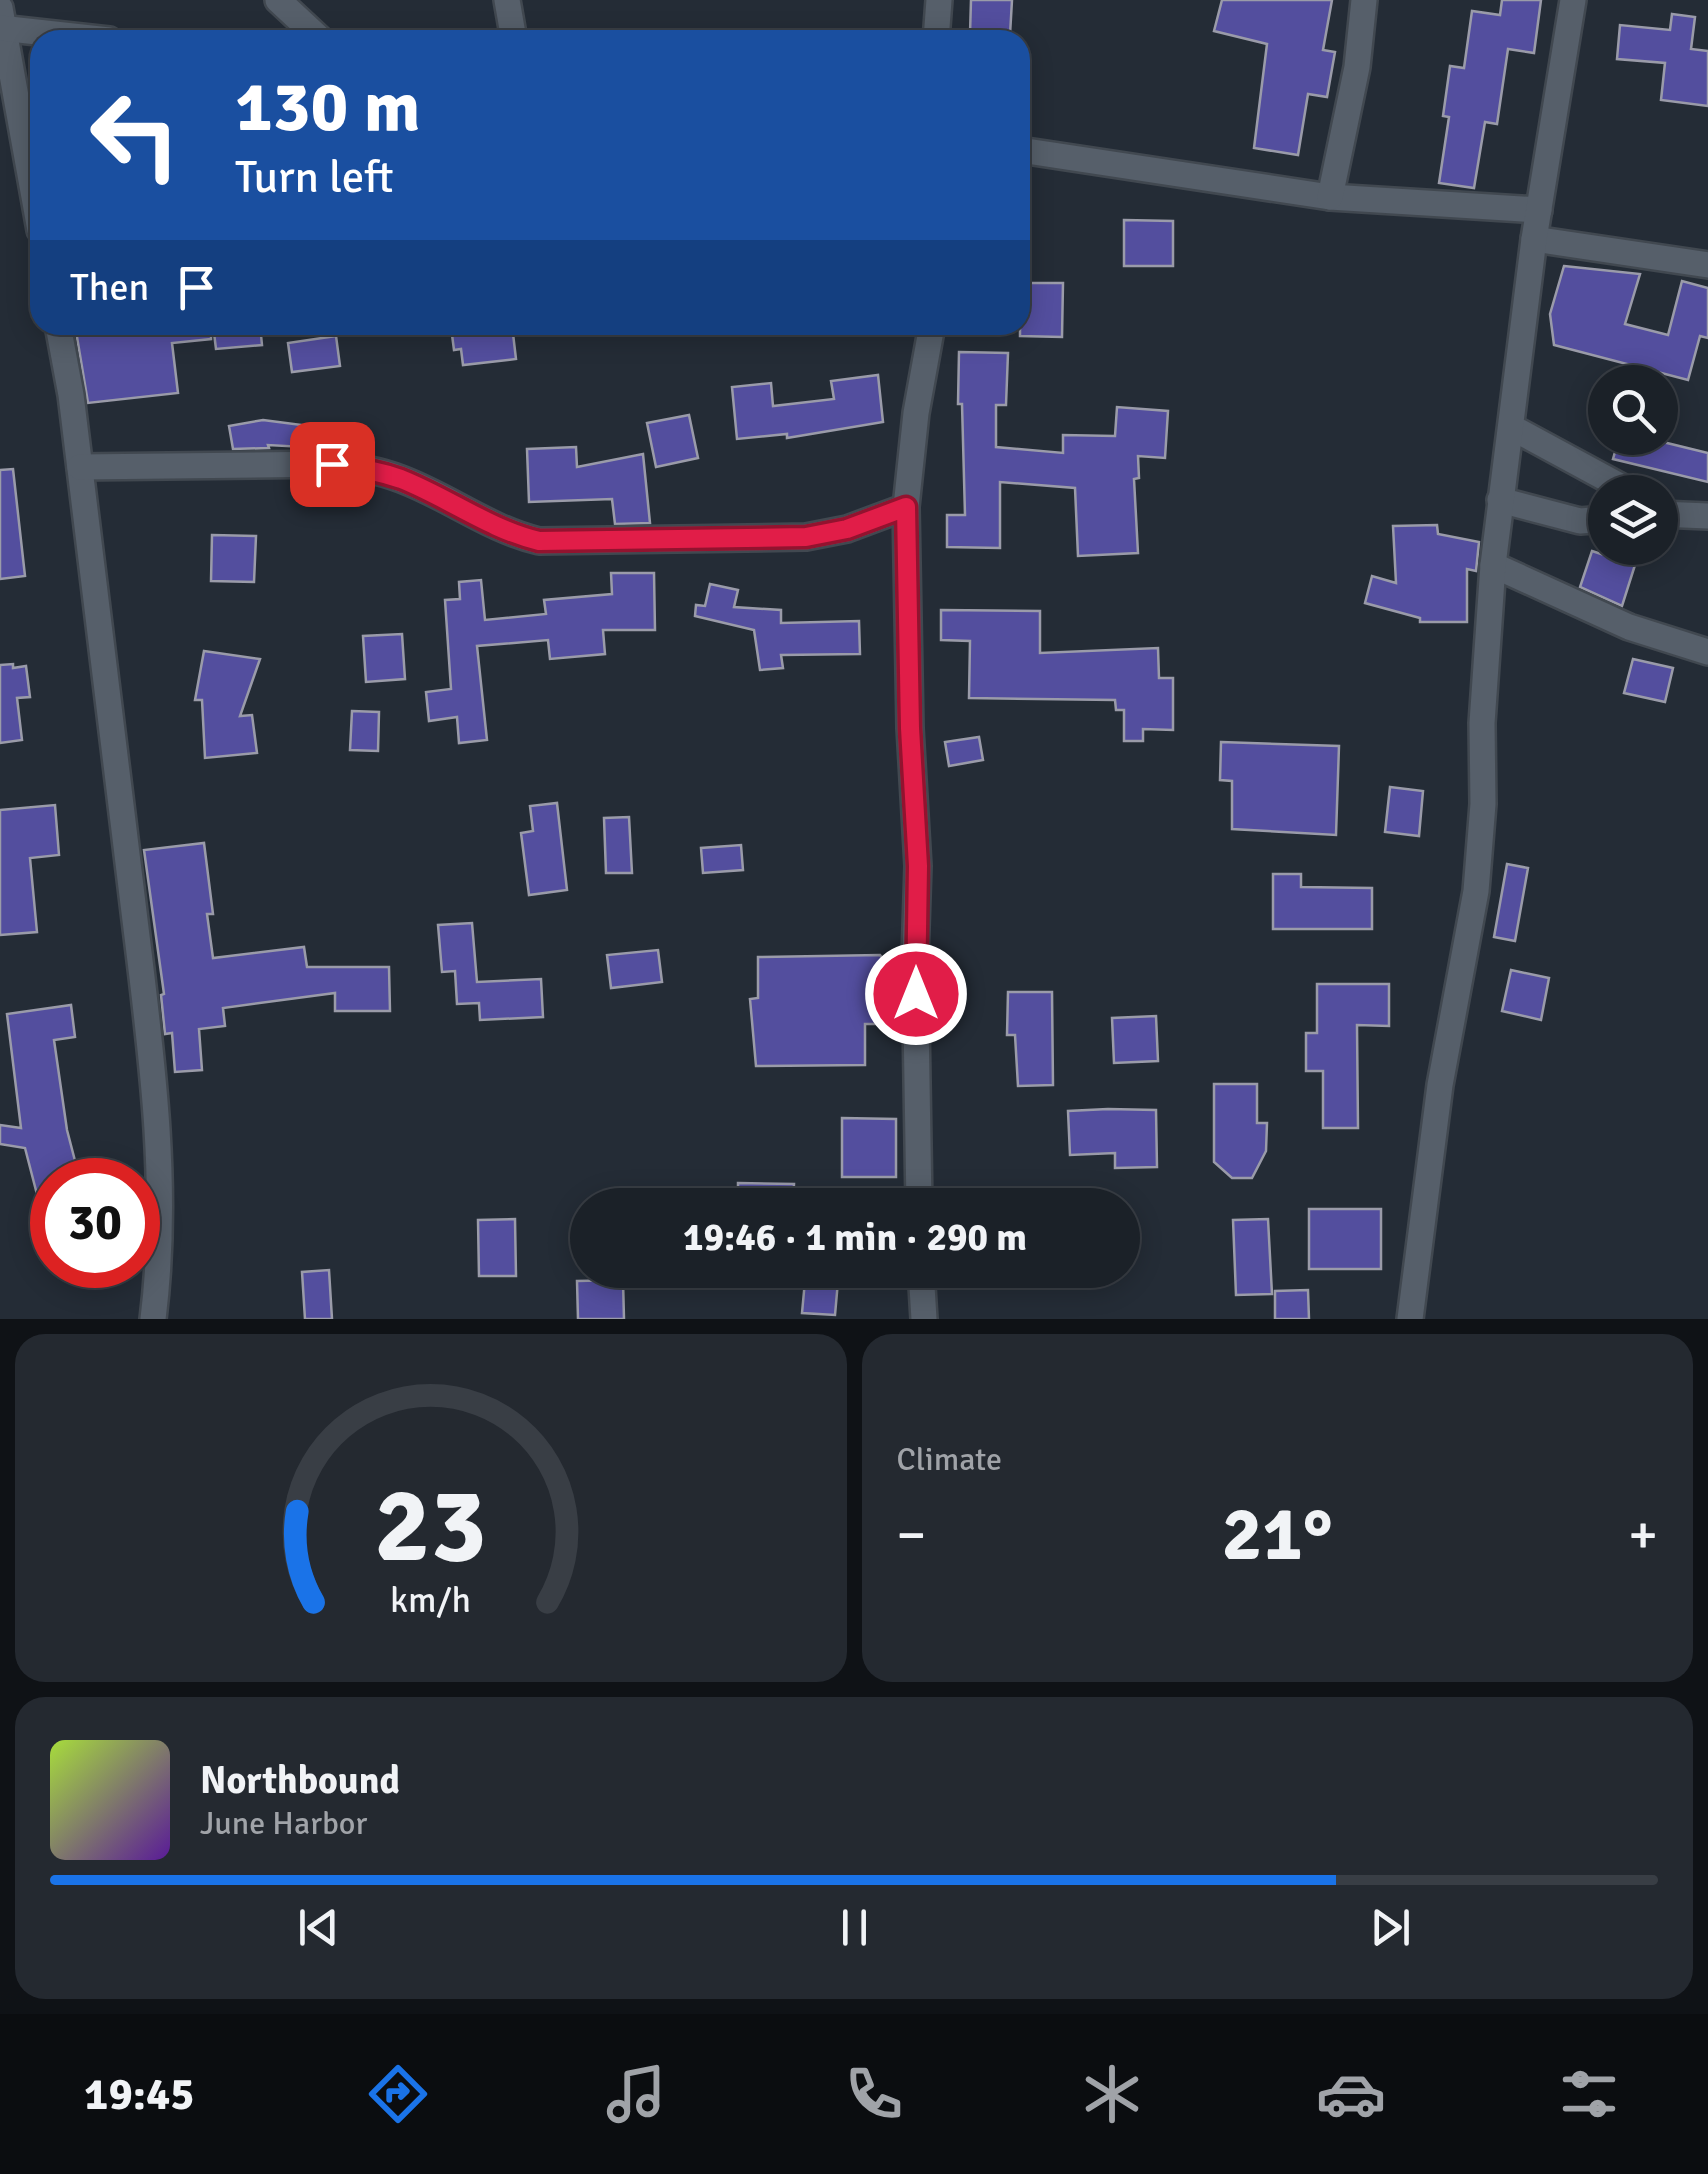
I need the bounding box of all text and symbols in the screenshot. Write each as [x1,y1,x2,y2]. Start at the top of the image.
text: 130 m [235,64,420,150]
icon: left [70,70,200,200]
text: Turn left [235,150,394,205]
icon: arrive [169,260,224,315]
text: Then [70,264,149,311]
map controls [1588,365,1678,565]
button: search [1588,365,1678,455]
pin [290,422,375,507]
icon: arrive [305,437,360,492]
button: layers [1588,475,1678,565]
position arrow [864,942,968,1046]
speed limit sign: 30 [30,1158,160,1288]
text: 19:46 · 1 min · 290 m [683,1214,1027,1261]
text: Climate [897,1440,1002,1479]
text: 23 [375,1462,487,1590]
text: 21° [1222,1488,1333,1581]
text: − [897,1501,926,1569]
text: + [1628,1501,1658,1569]
text: km/h [390,1578,471,1622]
text: Northbound [200,1757,400,1804]
text: June Harbor [200,1804,367,1843]
icon: previous [291,1900,346,1955]
icon: pause [827,1900,882,1955]
icon: next [1363,1900,1418,1955]
icon: directions [363,2059,433,2129]
icon: music [601,2059,671,2129]
icon: phone [839,2059,909,2129]
icon: climate [1077,2059,1147,2129]
icon: car [1316,2059,1386,2129]
icon: filters [1554,2059,1624,2129]
text: 19:45 [84,2067,195,2122]

